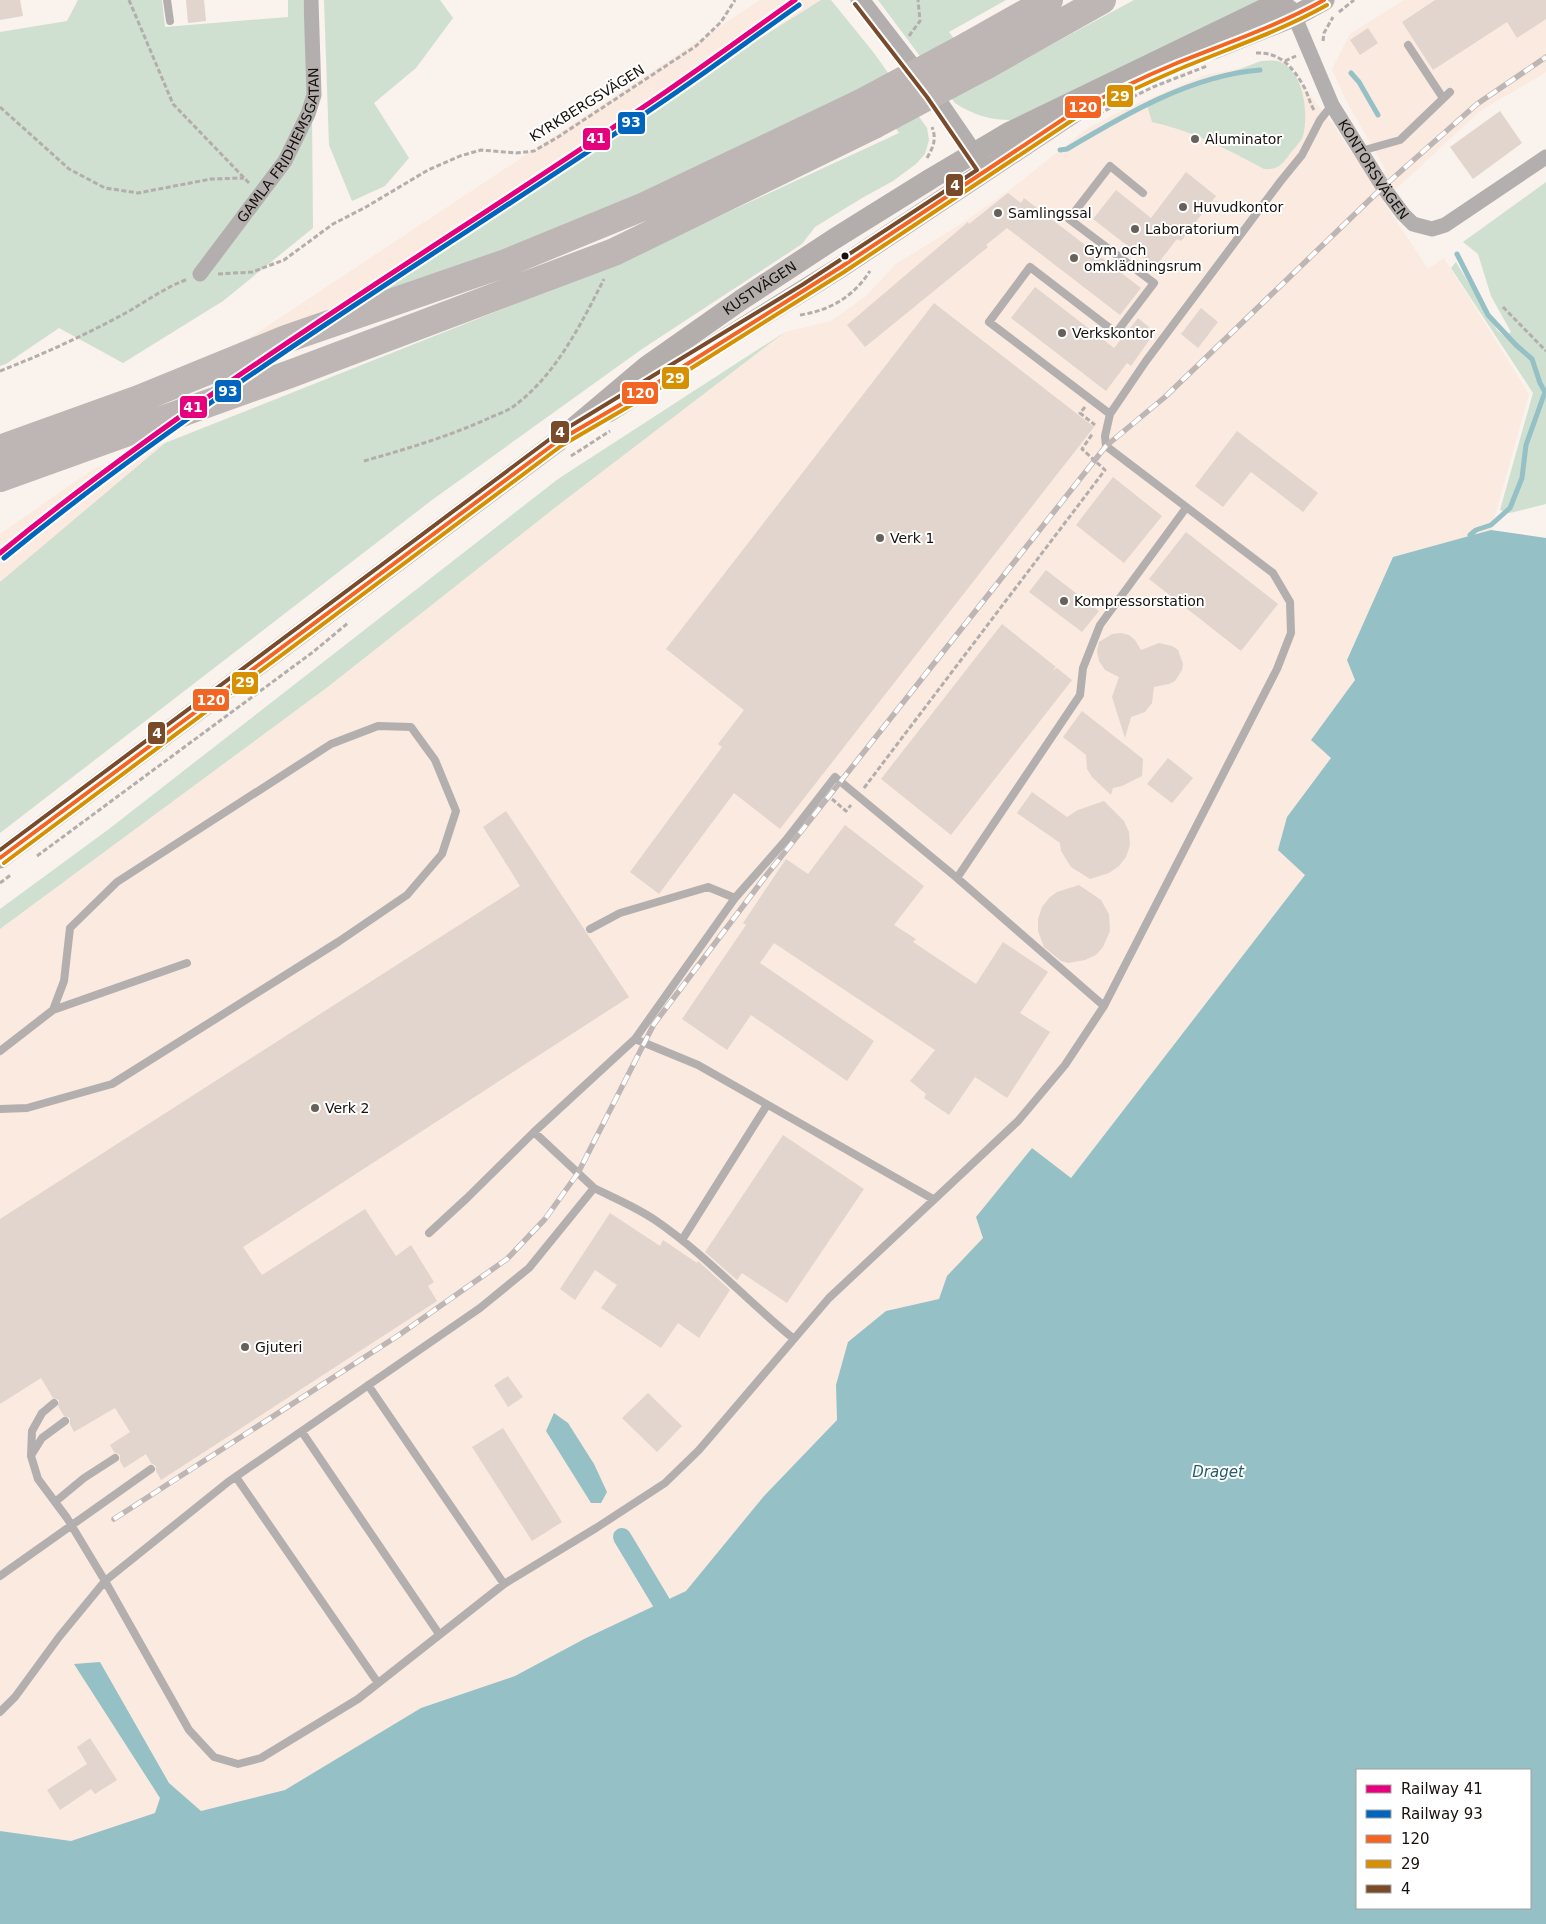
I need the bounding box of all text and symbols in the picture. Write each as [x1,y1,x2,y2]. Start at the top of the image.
street label: KYRKBERGSVÄGEN [526,60,647,145]
street label: GAMLA FRIDHEMSGATAN [234,67,322,226]
line badge: 29 [1106,84,1134,108]
text: 29 [1110,88,1130,104]
line badge: 120 [1064,95,1102,119]
text: 120 [1068,99,1098,115]
line badge: 93 [617,111,646,135]
text: 93 [621,114,641,130]
street label: KONTORSVÄGEN [1335,116,1412,223]
line badge: 41 [582,127,611,151]
text: 41 [586,130,606,146]
place label: Aluminator [1205,131,1282,147]
marker: Aluminator [1189,133,1201,145]
line badge: 4 [945,173,964,197]
text: 4 [950,177,960,193]
place label: Huvudkontor [1193,199,1284,215]
marker: Huvudkontor [1177,201,1189,213]
place label: Samlingssal [1008,205,1092,221]
marker: Samlingssal [992,207,1004,219]
place label: Laboratorium [1145,221,1239,237]
marker: Laboratorium [1129,223,1141,235]
place label: Gym och omklädningsrum [1084,242,1202,274]
unlabelled marker [840,251,850,261]
marker: Gym och omklädningsrum [1068,252,1080,264]
street label: KUSTVÄGEN [720,258,799,318]
place label: Verkskontor [1072,325,1155,341]
marker: Verkskontor [1056,327,1068,339]
line badge: 29 [661,366,690,390]
text: 29 [665,370,685,386]
line badge: 93 [214,379,242,403]
line badge: 120 [621,381,659,405]
text: 93 [218,383,238,399]
text: 120 [625,385,655,401]
line badge: 41 [179,395,208,419]
text: 41 [183,399,203,415]
line badge: 4 [550,420,570,444]
text: 4 [555,424,565,440]
place label: Verk 1 [890,530,934,546]
marker: Verk 1 [874,532,886,544]
place label: Kompressorstation [1074,593,1205,609]
marker: Kompressorstation [1058,595,1070,607]
line badge: 29 [231,671,259,695]
text: 29 [235,674,255,690]
line badge: 120 [192,688,230,712]
text: 120 [196,692,226,708]
line badge: 4 [147,721,166,745]
text: 4 [152,725,162,741]
place label: Verk 2 [325,1100,369,1116]
marker: Verk 2 [309,1102,321,1114]
place label: Gjuteri [255,1339,302,1355]
marker: Gjuteri [239,1341,251,1353]
water label: Draget [1192,1463,1245,1481]
legend [1356,1769,1531,1909]
text: Railway 41 [1401,1780,1483,1798]
text: Railway 93 [1401,1805,1483,1823]
text: 120 [1401,1830,1430,1848]
text: 29 [1401,1855,1420,1873]
text: 4 [1401,1880,1411,1898]

